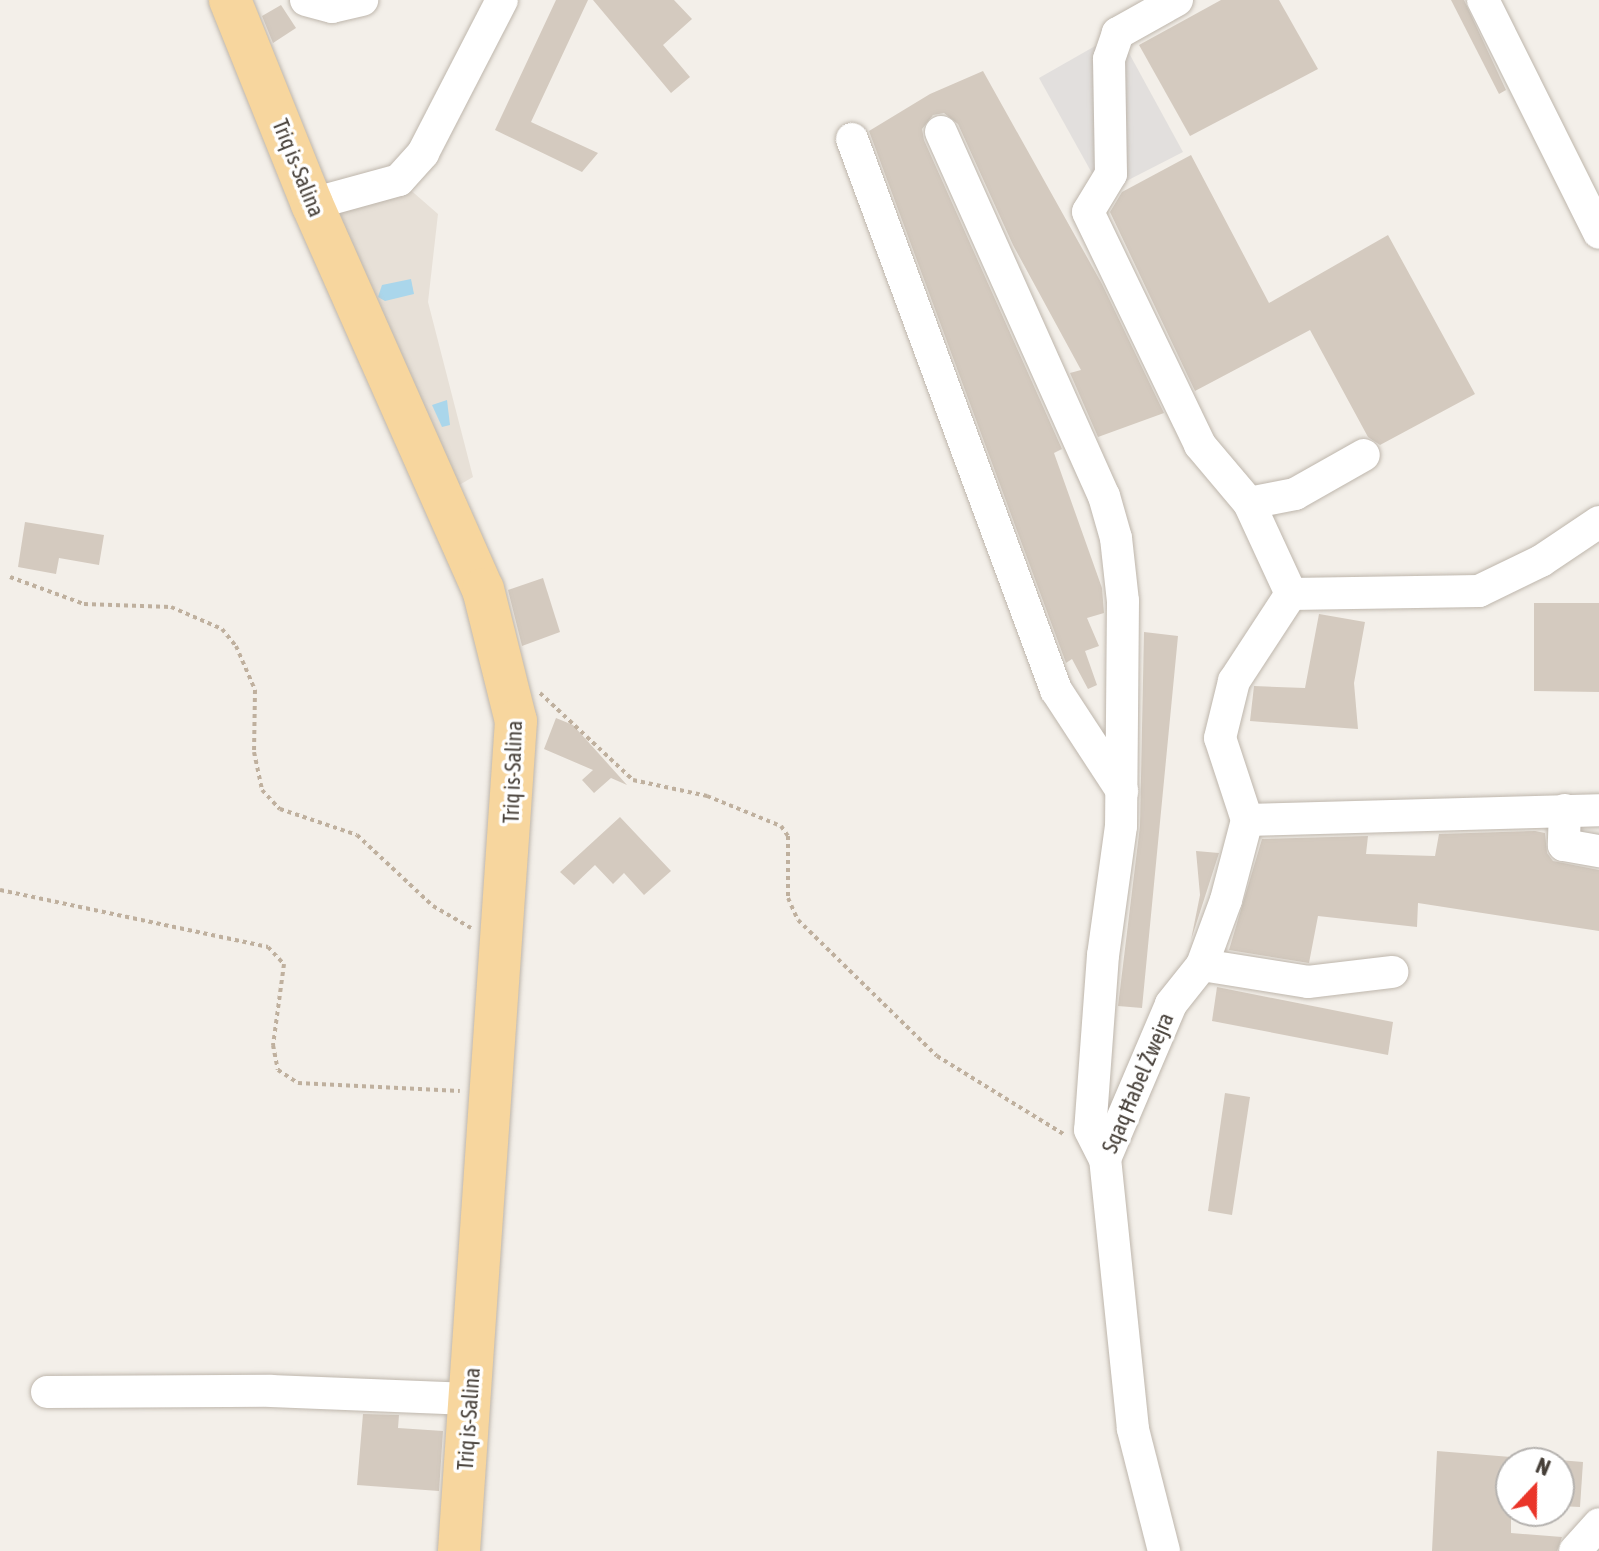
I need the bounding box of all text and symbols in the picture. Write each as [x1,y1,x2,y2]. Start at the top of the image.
street label: Triq is-Salina [266,115,330,221]
street label: Triq is-Salina [498,720,528,824]
street label: Sqaq Ħabel Żwejra [1097,1009,1179,1157]
street label: Triq is-Salina [452,1367,486,1471]
north arrow [1495,1447,1575,1527]
text: N [1532,1452,1554,1481]

